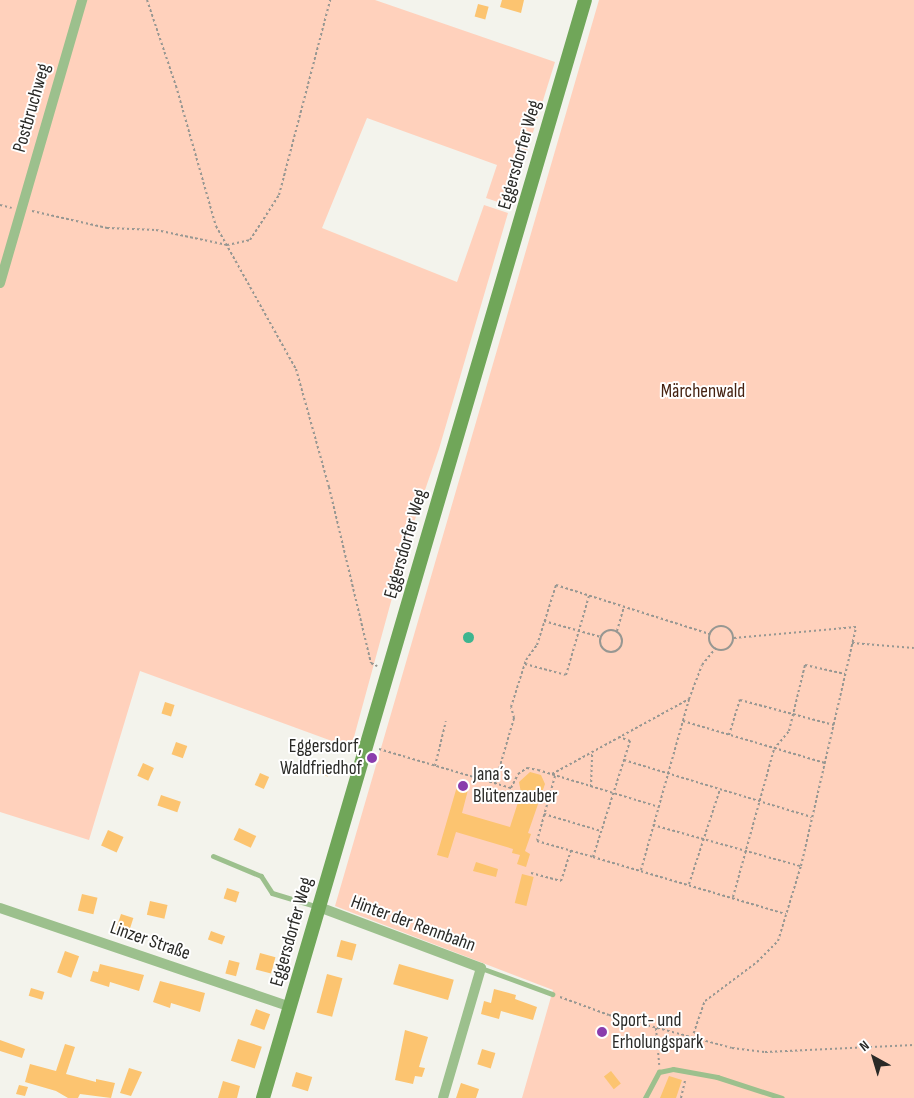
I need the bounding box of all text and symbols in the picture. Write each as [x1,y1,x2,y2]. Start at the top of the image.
street label: Postbruchweg [8,61,56,155]
street label: Eggersdorfer Weg [494,98,546,212]
park label: Märchenwald [661,381,745,403]
street label: Eggersdorfer Weg [380,487,432,601]
place label: Eggersdorf, Waldfriedhof [280,736,362,780]
marker: Eggersdorf, Waldfriedhof [366,752,378,764]
place label: Jana´s Blütenzauber [473,764,557,808]
marker: Jana´s Blütenzauber [457,780,469,792]
street label: Eggersdorfer Weg [266,875,318,989]
street label: Hinter der Rennbahn [347,891,479,957]
street label: Linzer Straße [107,917,193,965]
place label: Sport- und Erholungspark [612,1010,703,1054]
marker: Sport- und Erholungspark [596,1026,608,1038]
north arrow [849,1033,899,1083]
text: N [856,1037,872,1055]

